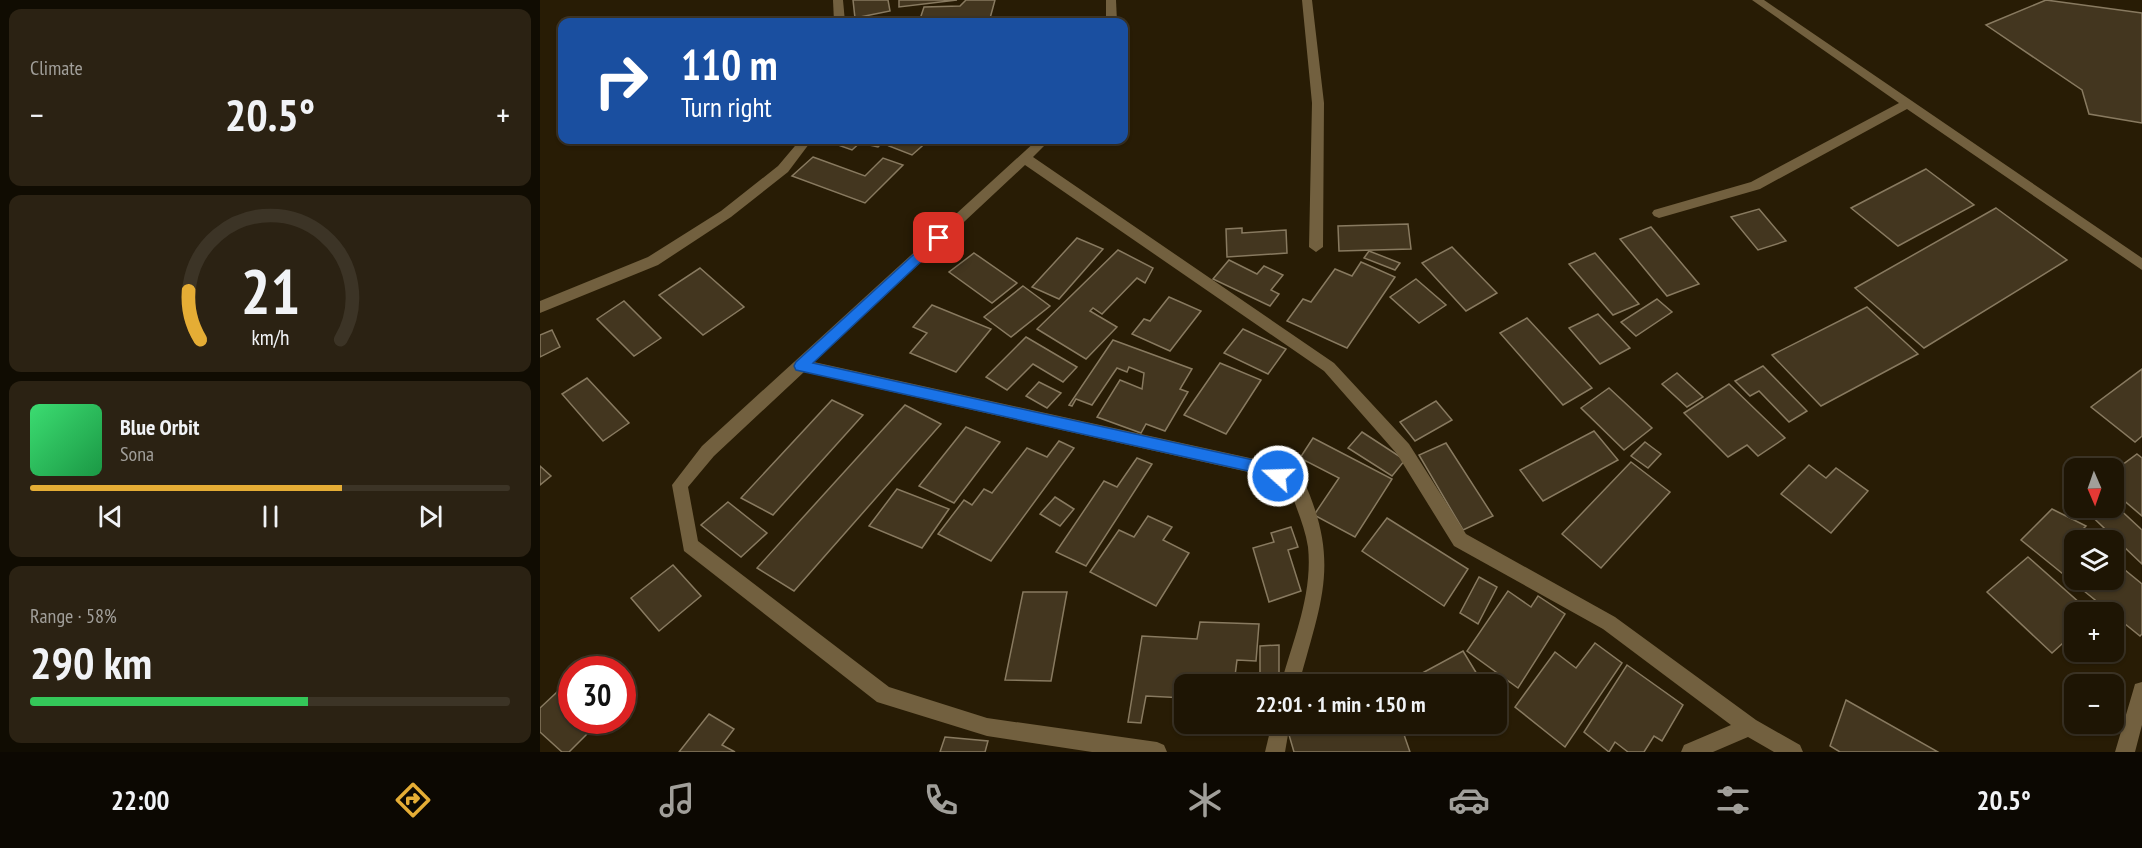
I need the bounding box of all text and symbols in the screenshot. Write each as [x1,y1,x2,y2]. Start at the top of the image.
text: 110 m [681,37,778,92]
icon: right [582,42,660,120]
text: Climate [30,55,83,81]
text: 20.5° [225,85,315,143]
text: Turn right [681,90,772,124]
text: − [30,93,44,136]
text: + [496,93,510,136]
pin [913,212,964,263]
icon: arrive [922,221,955,254]
text: 21 [240,250,300,331]
text: km/h [251,324,289,352]
text: Blue Orbit [120,413,199,441]
text: Sona [120,441,154,467]
position arrow [1246,444,1310,508]
north arrow [2064,458,2124,518]
map controls [2064,458,2124,734]
icon: previous [94,500,127,533]
icon: pause [254,500,287,533]
icon: next [414,500,447,533]
button: layers [2064,530,2124,590]
button: + [2064,602,2124,662]
text: Range · 58% [30,603,117,629]
text: 290 km [30,633,152,691]
speed limit sign: 30 [558,656,636,734]
button: − [2064,674,2124,734]
text: 22:01 · 1 min · 150 m [1255,690,1426,718]
icon: directions [392,779,434,821]
icon: music [656,779,698,821]
icon: phone [920,779,962,821]
icon: climate [1184,779,1226,821]
icon: car [1448,779,1490,821]
icon: filters [1712,779,1754,821]
text: 22:00 [111,783,169,817]
text: 20.5° [1977,783,2031,817]

